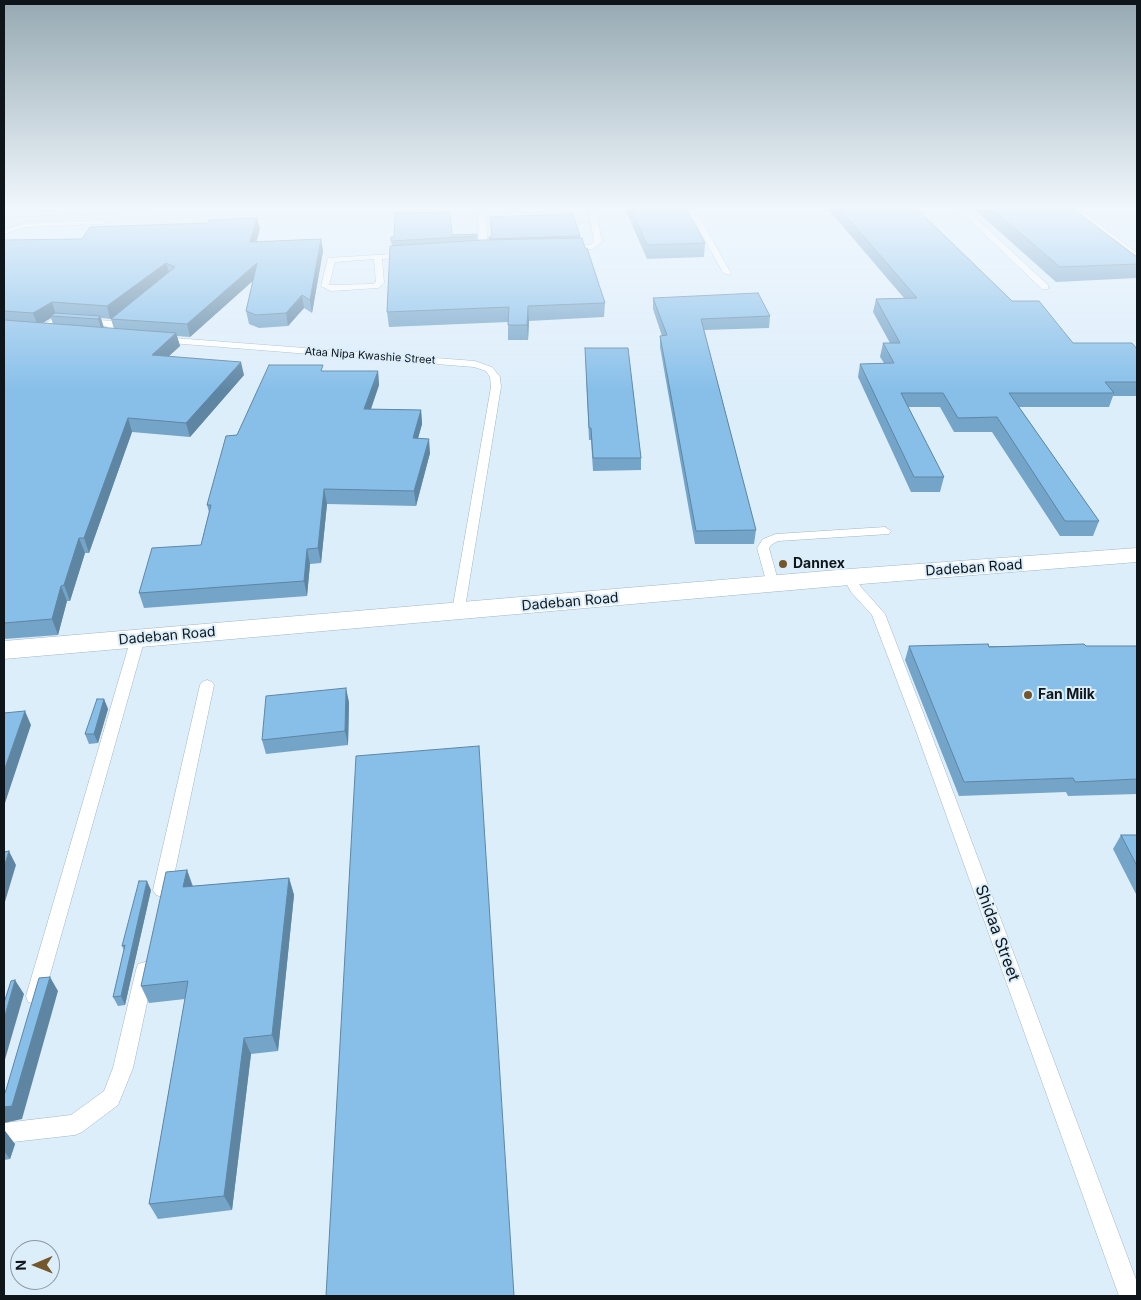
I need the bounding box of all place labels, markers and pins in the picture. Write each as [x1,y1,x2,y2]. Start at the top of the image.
place label: Dannex [793,556,845,572]
marker: Dannex [777,558,789,570]
place label: Fan Milk [1038,687,1095,703]
marker: Fan Milk [1022,689,1034,701]

